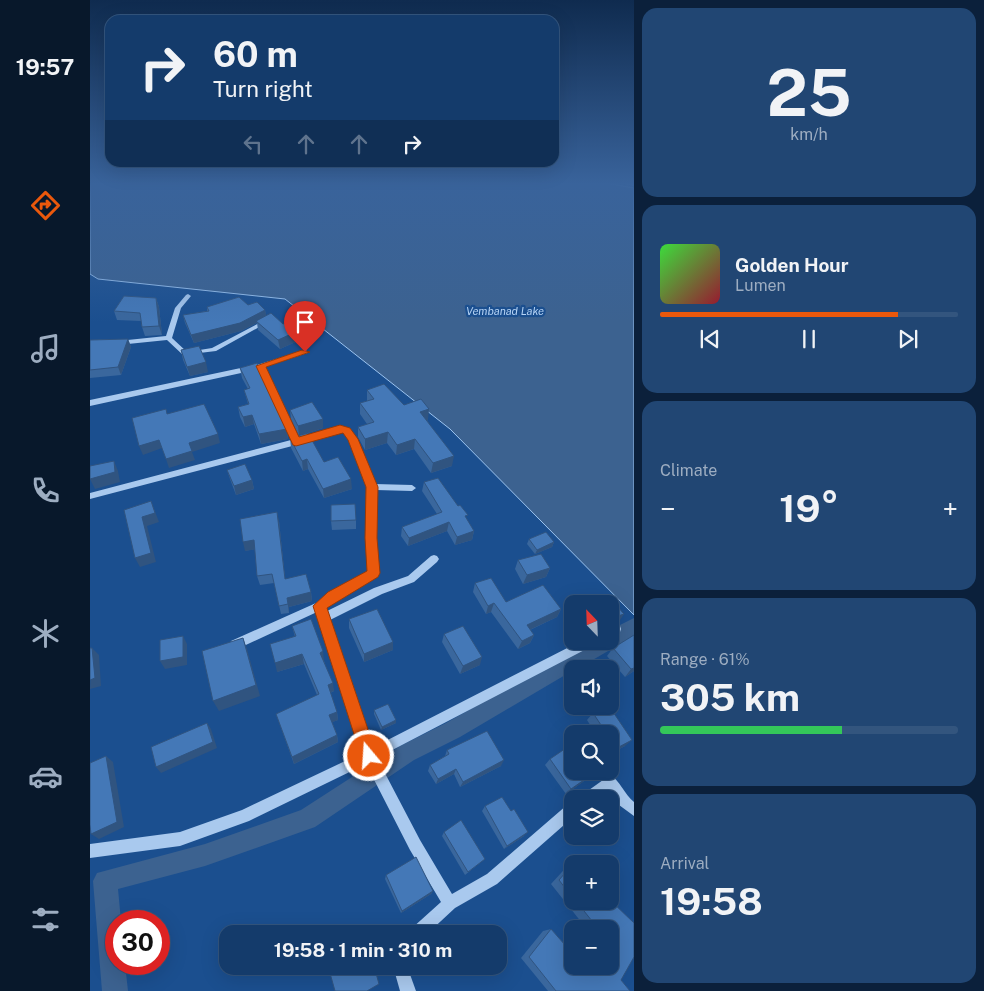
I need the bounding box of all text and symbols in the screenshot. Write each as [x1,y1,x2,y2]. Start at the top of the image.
text: 60 m [213,34,298,75]
icon: right [130,35,195,100]
text: 19:57 [16,54,74,80]
text: 25 [766,54,852,131]
text: Turn right [213,76,313,102]
text: km/h [790,125,828,144]
icon: left [239,130,267,158]
icon: ahead [292,130,320,158]
icon: ahead [345,130,373,158]
icon: right [398,130,426,158]
icon: directions [28,188,63,223]
text: Golden Hour [735,254,849,276]
text: Lumen [735,276,786,295]
pin [284,301,326,352]
water label: Vembanad Lake [466,305,544,317]
icon: arrive [291,308,319,336]
icon: previous [696,325,724,353]
icon: pause [795,325,823,353]
icon: next [894,325,922,353]
icon: music [28,331,63,366]
text: Climate [660,461,717,480]
icon: phone [28,473,63,508]
text: 19° [779,486,839,531]
text: − [660,492,676,525]
text: + [942,492,958,525]
north arrow [564,595,619,650]
map controls [564,595,619,975]
icon: climate [28,616,63,651]
text: Range · 61% [660,650,750,669]
button: sound [564,660,619,715]
text: 305 km [660,675,800,720]
button: search [564,725,619,780]
position arrow [342,729,394,781]
icon: car [28,759,63,794]
button: layers [564,790,619,845]
text: Arrival [660,854,709,873]
button: + [564,855,619,910]
text: 19:58 [660,879,763,924]
icon: filters [28,902,63,937]
speed limit sign: 30 [105,910,170,975]
button: − [564,920,619,975]
text: 19:58 · 1 min · 310 m [274,939,452,961]

